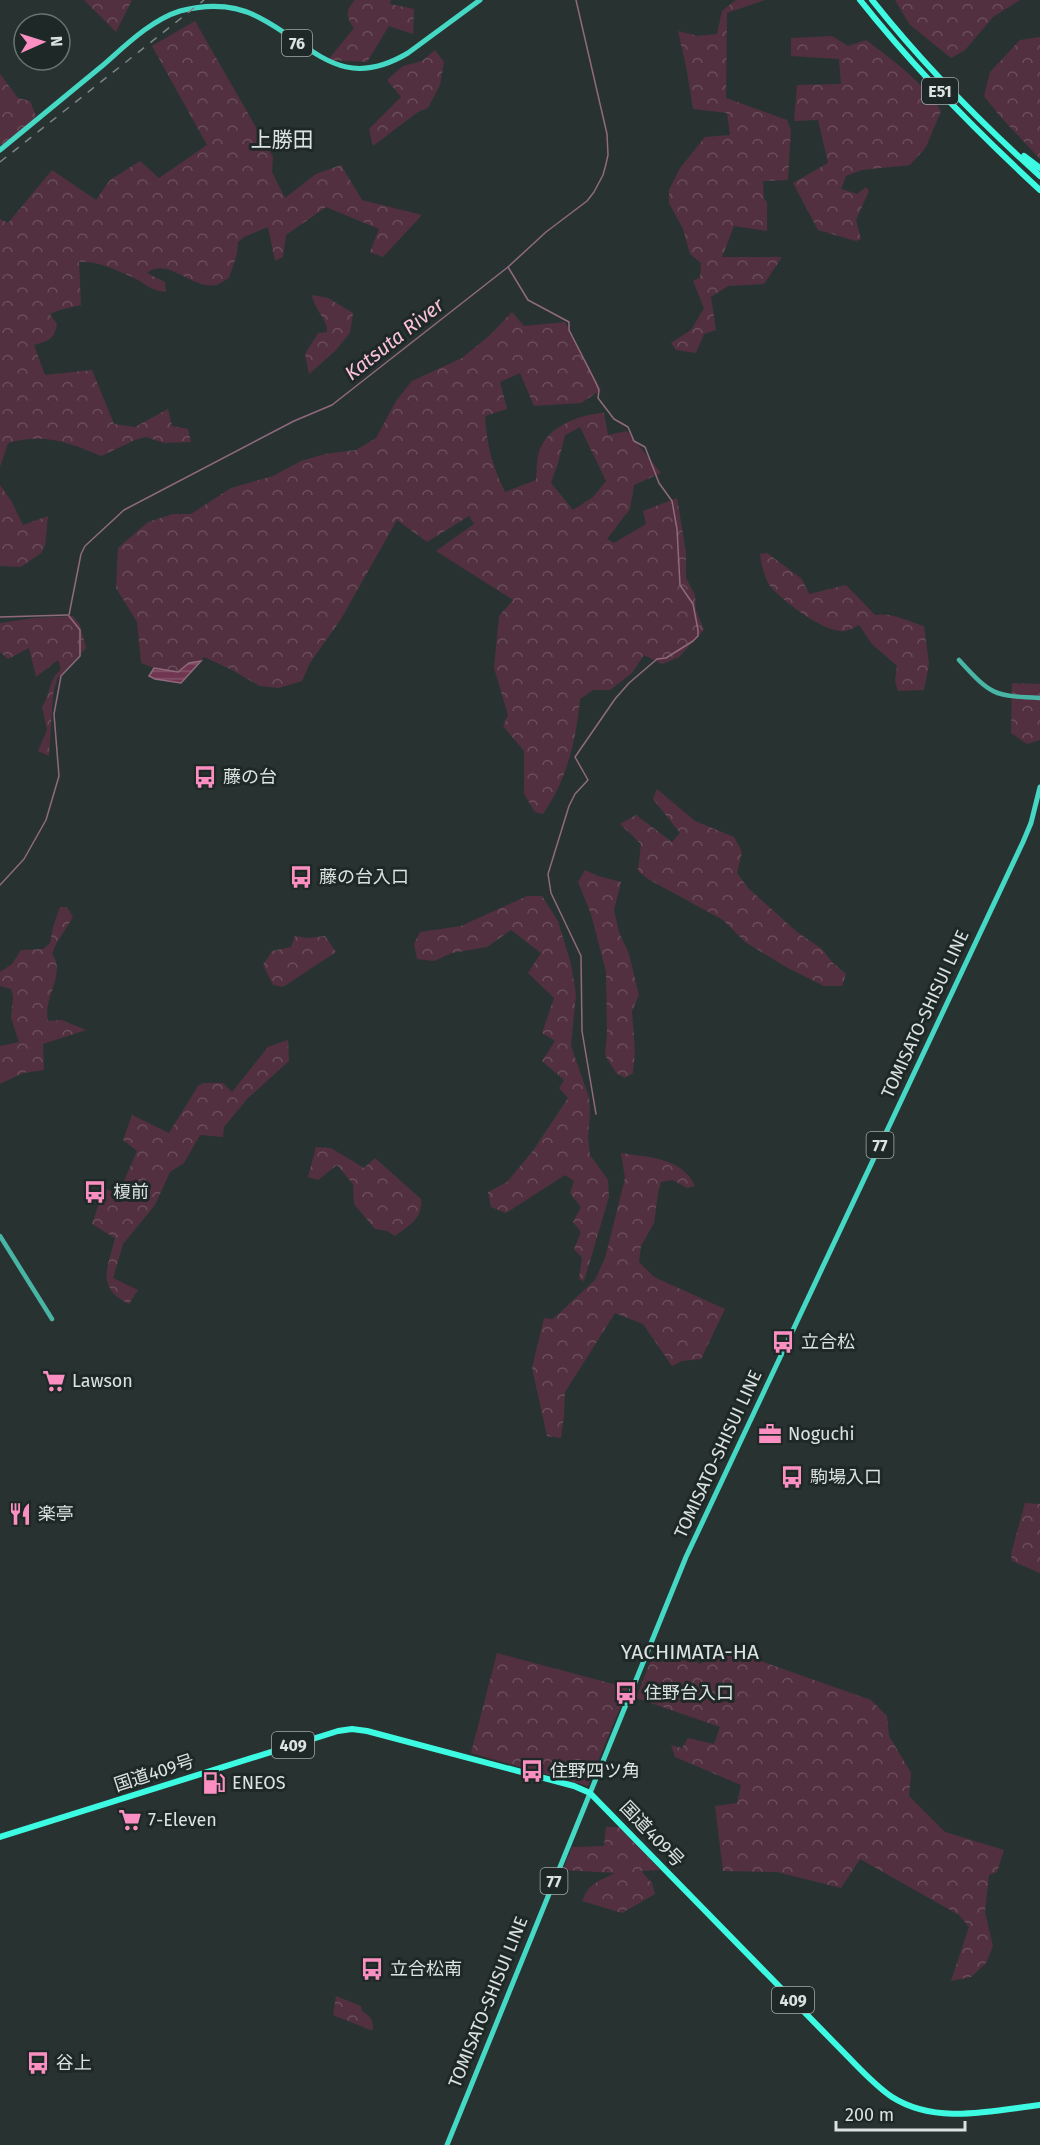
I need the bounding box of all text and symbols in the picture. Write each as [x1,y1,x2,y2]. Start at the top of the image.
north arrow [12,12,72,72]
road number: 76 [282,30,312,56]
text: N [47,35,66,47]
road number: E51 [922,78,958,104]
district label: 上勝田 [251,127,314,153]
water label: Katsuta River [340,292,449,385]
bus stop icon: 藤の台 [192,764,218,790]
place label: 藤の台 [223,766,277,788]
bus stop icon: 藤の台入口 [288,864,314,890]
place label: 藤の台入口 [319,866,409,888]
street label: TOMISATO-SHISUI LINE [876,927,974,1101]
road number: 77 [866,1132,894,1158]
bus stop icon: 榎前 [82,1179,108,1205]
place label: 榎前 [113,1181,149,1203]
bus stop icon: 立合松 [770,1329,796,1355]
place label: 立合松 [801,1331,855,1353]
street label: TOMISATO-SHISUI LINE [669,1367,767,1541]
supermarket icon: Lawson [41,1368,67,1394]
place label: Lawson [72,1370,133,1392]
office icon: Noguchi [757,1421,783,1447]
place label: Noguchi [788,1423,855,1445]
bus stop icon: 駒場入口 [779,1464,805,1490]
place label: 駒場入口 [810,1466,882,1488]
restaurant icon: 楽亭 [7,1501,33,1527]
place label: 楽亭 [38,1503,74,1525]
district label: YACHIMATA-HA [621,1639,759,1665]
bus stop icon: 住野台入口 [613,1680,639,1706]
place label: 住野台入口 [644,1682,734,1704]
road number: 409 [272,1732,314,1758]
street label: 国道409号 [111,1750,197,1796]
bus stop icon: 住野四ツ角 [519,1758,545,1784]
place label: 住野四ツ角 [550,1760,640,1782]
fuel station icon: ENEOS [201,1770,227,1796]
place label: ENEOS [232,1772,286,1794]
street label: 国道409号 [615,1797,689,1871]
supermarket icon: 7-Eleven [117,1807,143,1833]
place label: 7-Eleven [148,1809,217,1831]
road number: 77 [540,1868,568,1894]
street label: TOMISATO-SHISUI LINE [444,1913,532,2091]
bus stop icon: 立合松南 [359,1956,385,1982]
place label: 立合松南 [390,1958,462,1980]
road number: 409 [772,1987,814,2013]
bus stop icon: 谷上 [25,2050,51,2076]
place label: 谷上 [56,2052,92,2074]
scale bar [836,2094,965,2132]
text: 200 m [845,2104,894,2126]

